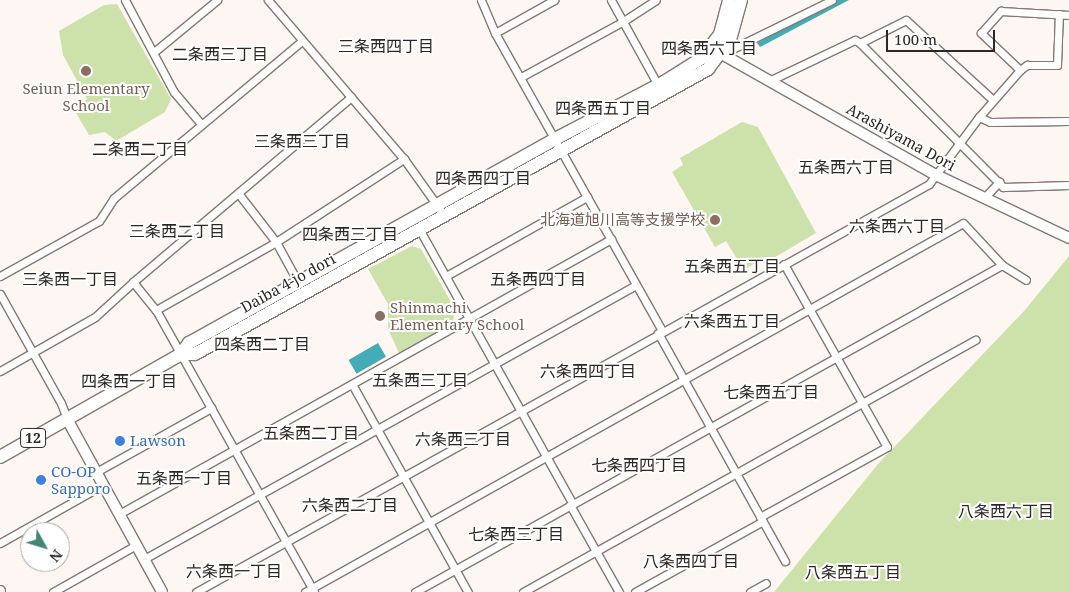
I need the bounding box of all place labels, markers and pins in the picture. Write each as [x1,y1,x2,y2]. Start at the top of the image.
marker: Seiun Elementary School [80,65,92,77]
place label: Seiun Elementary School [22,79,150,114]
place label: 北海道旭川高等支援学校 [540,211,705,229]
marker: 北海道旭川高等支援学校 [709,214,721,226]
place label: Shinmachi Elementary School [390,298,524,333]
marker: Shinmachi Elementary School [374,310,386,322]
place label: Lawson [130,432,186,450]
marker: Lawson [114,435,126,447]
place label: CO-OP Sapporo [51,462,110,497]
marker: CO-OP Sapporo [35,474,47,486]

